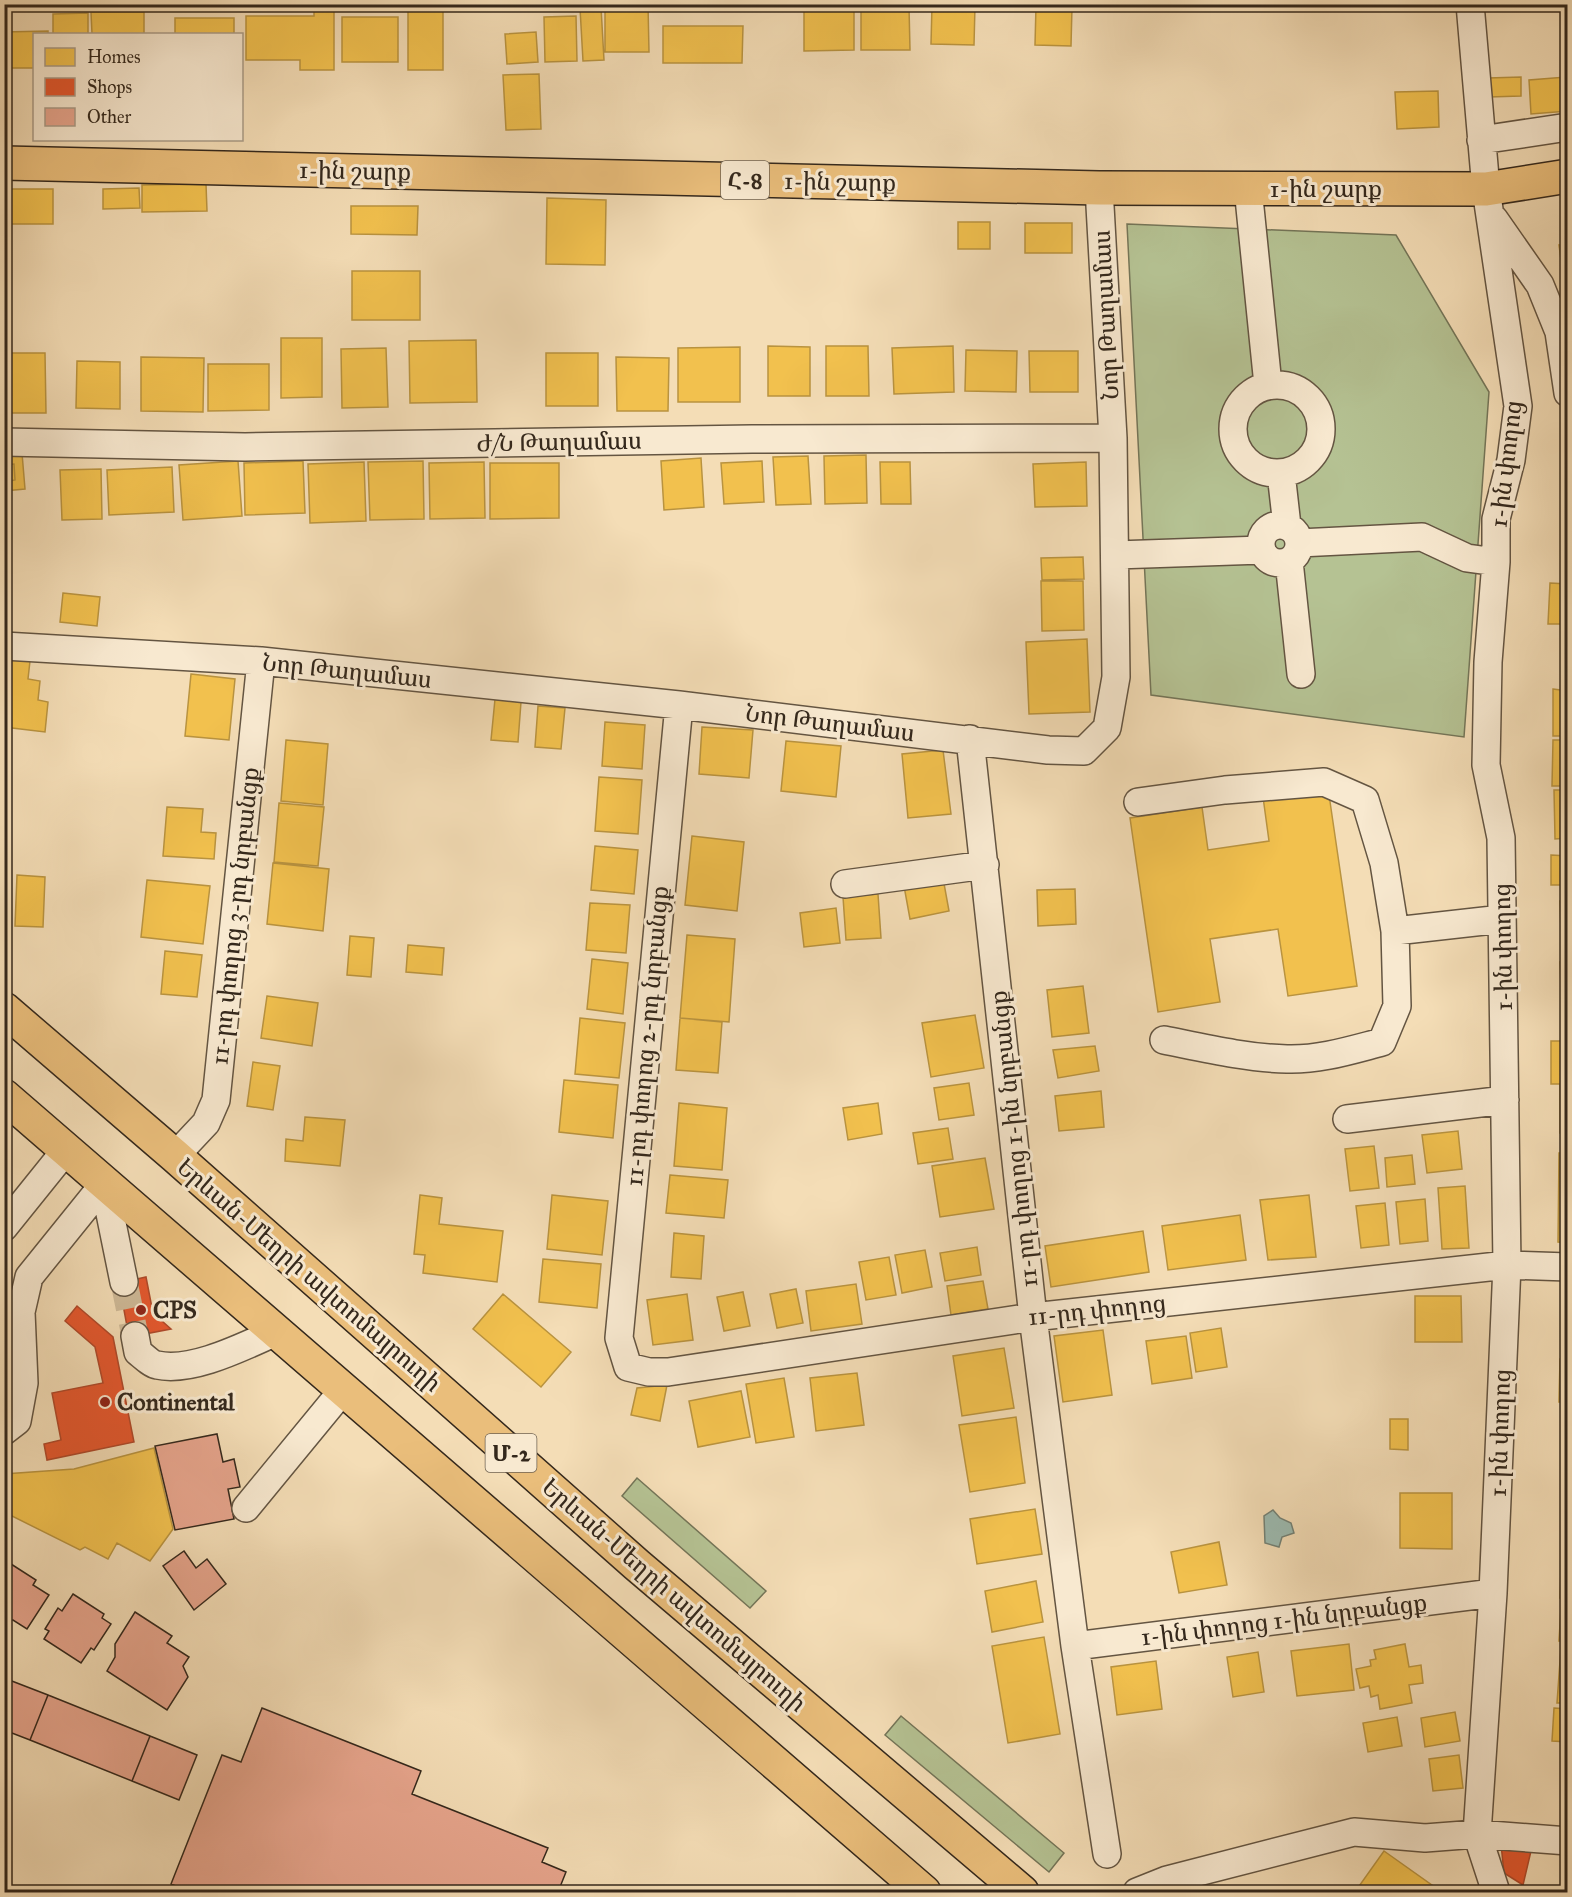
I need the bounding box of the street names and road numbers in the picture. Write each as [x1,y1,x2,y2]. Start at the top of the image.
street label: 1-ին շարք [299,155,411,187]
road number: Հ-8 [721,161,769,199]
street label: 1-ին շարք [784,166,896,198]
street label: 1-ին շարք [1270,174,1382,204]
street label: Նոր Թաղամաս [1087,229,1125,401]
street label: 1-ին փողոց [1483,399,1529,529]
street label: Ժ/Ն Թաղամաս [476,426,642,458]
street label: Նոր Թաղամաս [261,647,433,695]
street label: Նոր Թաղամաս [744,698,916,748]
street label: 11-րդ փողոց 3-րդ նրբանցք [204,765,266,1067]
street label: 1-ին փողոց [1487,883,1519,1011]
street label: 11-րդ փողոց 2-րդ նրբանցք [619,884,675,1188]
street label: 11-րդ փողոց 1-ին նրբանցք [983,989,1045,1289]
street label: Երևան-Մեղրի ավտոմայրուղի [171,1152,447,1398]
street label: 11-րդ փողոց [1027,1288,1167,1332]
street label: 1-ին փողոց [1483,1369,1517,1497]
road number: Մ-2 [486,1434,536,1472]
street label: Երևան-Մեղրի ավտոմայրուղի [536,1472,812,1718]
street label: 1-ին փողոց 1-ին նրբանցք [1139,1588,1429,1652]

